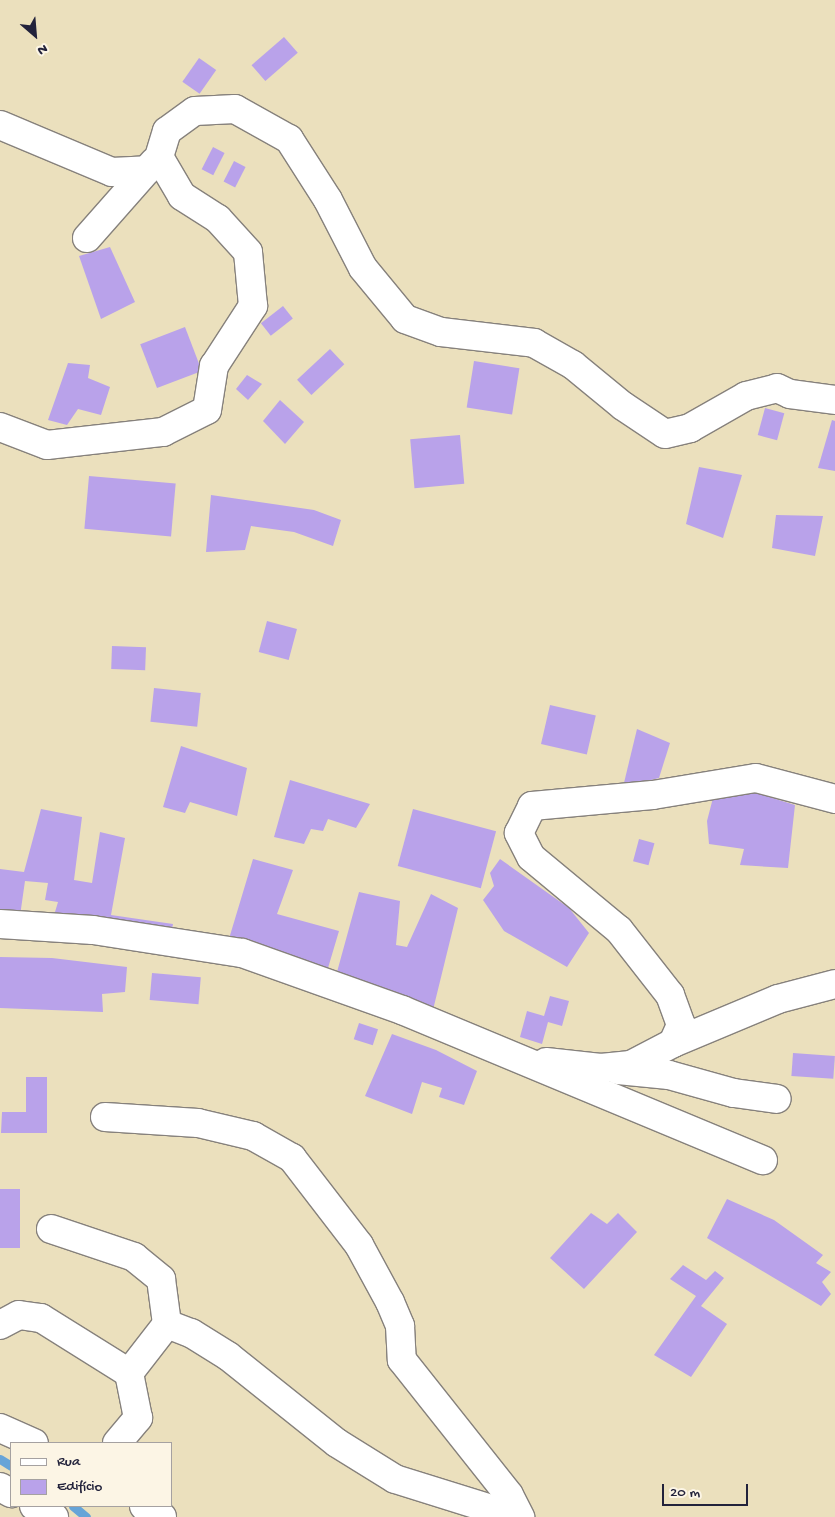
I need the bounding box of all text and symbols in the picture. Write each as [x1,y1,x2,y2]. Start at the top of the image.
north arrow [10,10,60,60]
text: N [34,39,50,58]
legend [10,1442,172,1507]
text: Rua [57,1453,80,1471]
scale bar [665,1474,751,1506]
text: Edifício [57,1478,102,1496]
text: 20 m [670,1484,700,1502]

